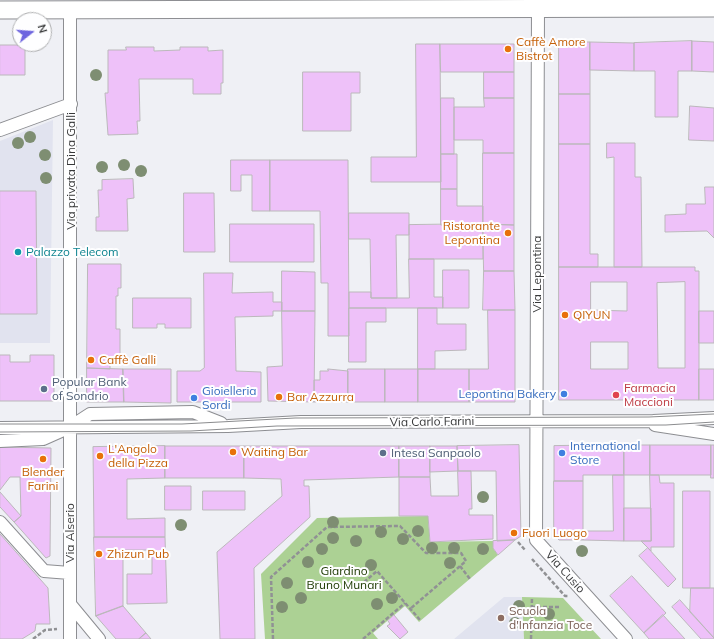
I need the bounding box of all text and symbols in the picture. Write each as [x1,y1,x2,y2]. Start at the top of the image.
north arrow [12,12,52,52]
text: N [35,23,50,35]
place label: Caffè Amore Bistrot [516,35,586,63]
marker: Caffè Amore Bistrot [503,44,513,54]
street label: Via privata Dina Galli [64,112,78,230]
place label: Ristorante Lepontina [443,219,500,247]
marker: Ristorante Lepontina [503,228,513,238]
street label: Via Lepontina [530,236,544,312]
place label: Palazzo Telecom [26,245,119,259]
marker: Palazzo Telecom [13,247,23,257]
place label: QIYUN [573,308,610,322]
marker: QIYUN [560,310,570,320]
place label: Caffè Galli [99,353,156,367]
marker: Caffè Galli [86,355,96,365]
place label: Popular Bank of Sondrio [52,375,127,403]
place label: Farmacia Maccioni [624,381,676,409]
marker: Popular Bank of Sondrio [39,384,49,394]
place label: Gioielleria Sordi [202,384,257,412]
place label: Lepontina Bakery [458,387,556,401]
marker: Lepontina Bakery [559,389,569,399]
place label: Bar Azzurra [287,390,354,404]
marker: Farmacia Maccioni [611,390,621,400]
marker: Bar Azzurra [274,392,284,402]
marker: Gioielleria Sordi [189,393,199,403]
street label: Via Carlo Farini [389,414,475,430]
place label: International Store [570,439,640,467]
place label: L'Angolo della Pizza [108,442,168,470]
place label: Waiting Bar [241,445,308,459]
place label: Intesa Sanpaolo [391,446,481,460]
marker: Waiting Bar [228,447,238,457]
marker: Intesa Sanpaolo [378,448,388,458]
marker: International Store [557,448,567,458]
marker: L'Angolo della Pizza [95,451,105,461]
marker: Blender Farini [38,454,48,464]
place label: Blender Farini [22,465,64,493]
street label: Via Alserio [63,503,77,563]
place label: Fuori Luogo [522,526,587,540]
marker: Fuori Luogo [509,528,519,538]
place label: Zhizun Pub [107,547,169,561]
street label: Via Cusio [542,548,588,596]
marker: Zhizun Pub [94,549,104,559]
park label: Giardino Bruno Munari [306,564,382,592]
place label: Scuola d'Infanzia Toce [509,604,592,632]
marker: Scuola d'Infanzia Toce [496,613,506,623]

